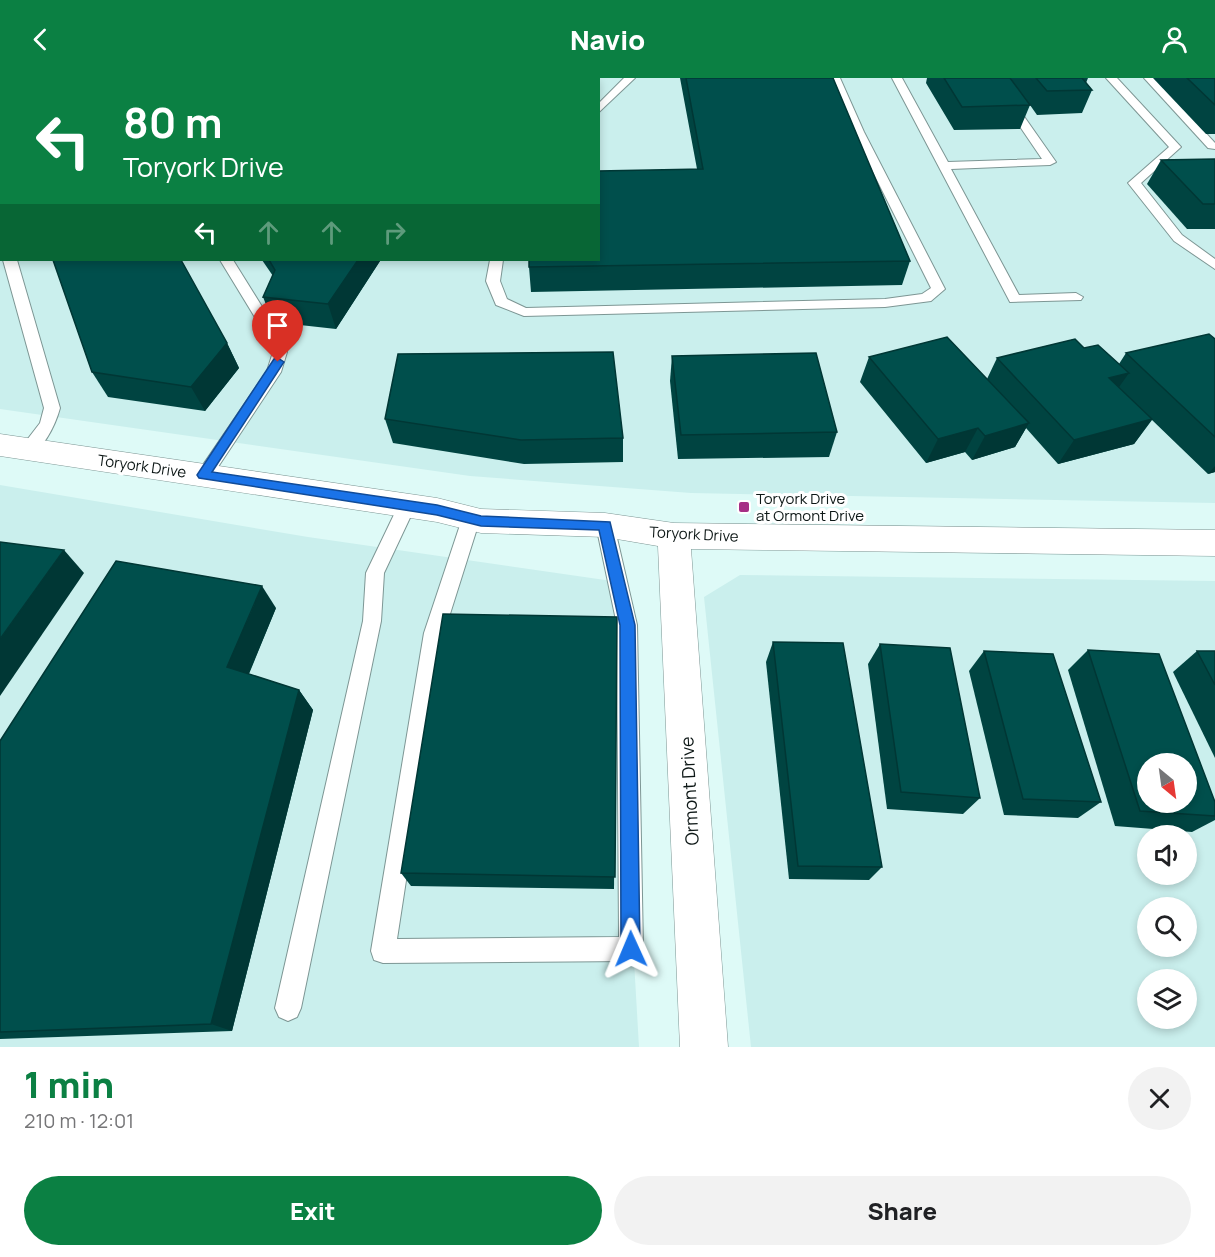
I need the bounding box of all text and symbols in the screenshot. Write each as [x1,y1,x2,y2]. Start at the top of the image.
text: Navio [570,21,645,58]
icon: back [24,23,57,56]
icon: person [1158,23,1191,56]
text: 80 m [123,93,223,151]
icon: left [24,102,102,180]
text: Toryork Drive [123,148,284,185]
icon: left [189,216,222,249]
icon: ahead [252,216,285,249]
icon: ahead [315,216,348,249]
icon: right [378,216,411,249]
pin [252,300,303,362]
icon: arrive [261,309,294,342]
street label: Toryork Drive [96,449,188,483]
place label: Toryork Drive at Ormont Drive [756,488,864,526]
marker: Toryork Drive at Ormont Drive [737,500,751,514]
street label: Toryork Drive [649,521,739,547]
street label: Ormont Drive [674,736,704,846]
north arrow [1137,753,1197,813]
map controls [1137,753,1197,1029]
button: sound [1137,825,1197,885]
button: search [1137,897,1197,957]
position arrow [599,917,663,981]
button: layers [1137,969,1197,1029]
text: 1 min [24,1060,114,1109]
button: close [1128,1067,1191,1130]
text: 210 m · 12:01 [24,1107,134,1134]
button: Exit [24,1176,602,1245]
button: Share [614,1176,1191,1245]

